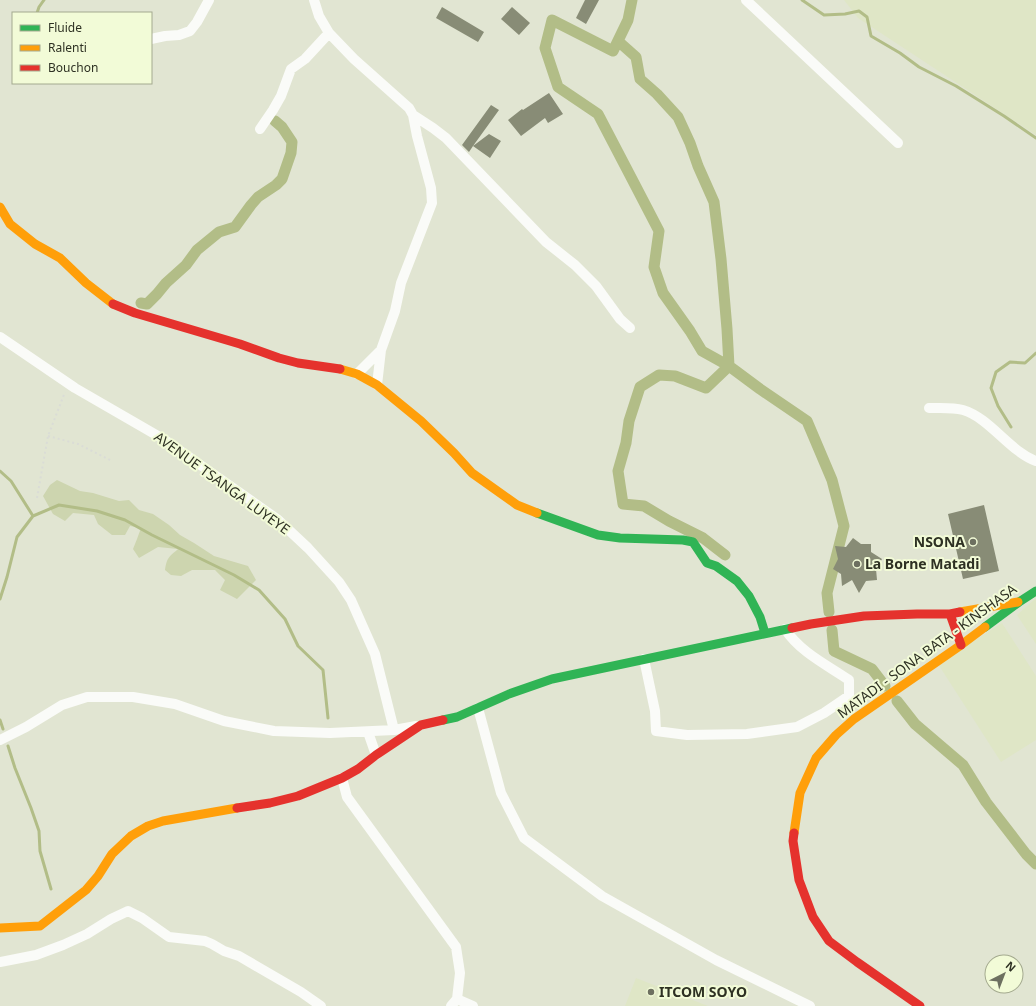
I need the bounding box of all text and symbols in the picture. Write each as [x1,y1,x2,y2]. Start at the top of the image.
legend [12,12,152,84]
text: Fluide [48,19,82,36]
text: Ralenti [48,39,87,56]
text: Bouchon [48,59,98,76]
street label: AVENUE TSANGA LUYEYE [151,427,294,538]
place label: NSONA [914,532,965,551]
marker: NSONA [968,537,978,547]
place label: La Borne Matadi [865,554,979,573]
marker: La Borne Matadi [852,559,862,569]
street label: MATADI - SONA BATA - KINSHASA [833,579,1020,722]
north arrow [984,954,1024,994]
text: N [1003,958,1019,975]
place label: ITCOM SOYO [659,982,747,1001]
marker: ITCOM SOYO [646,987,656,997]

